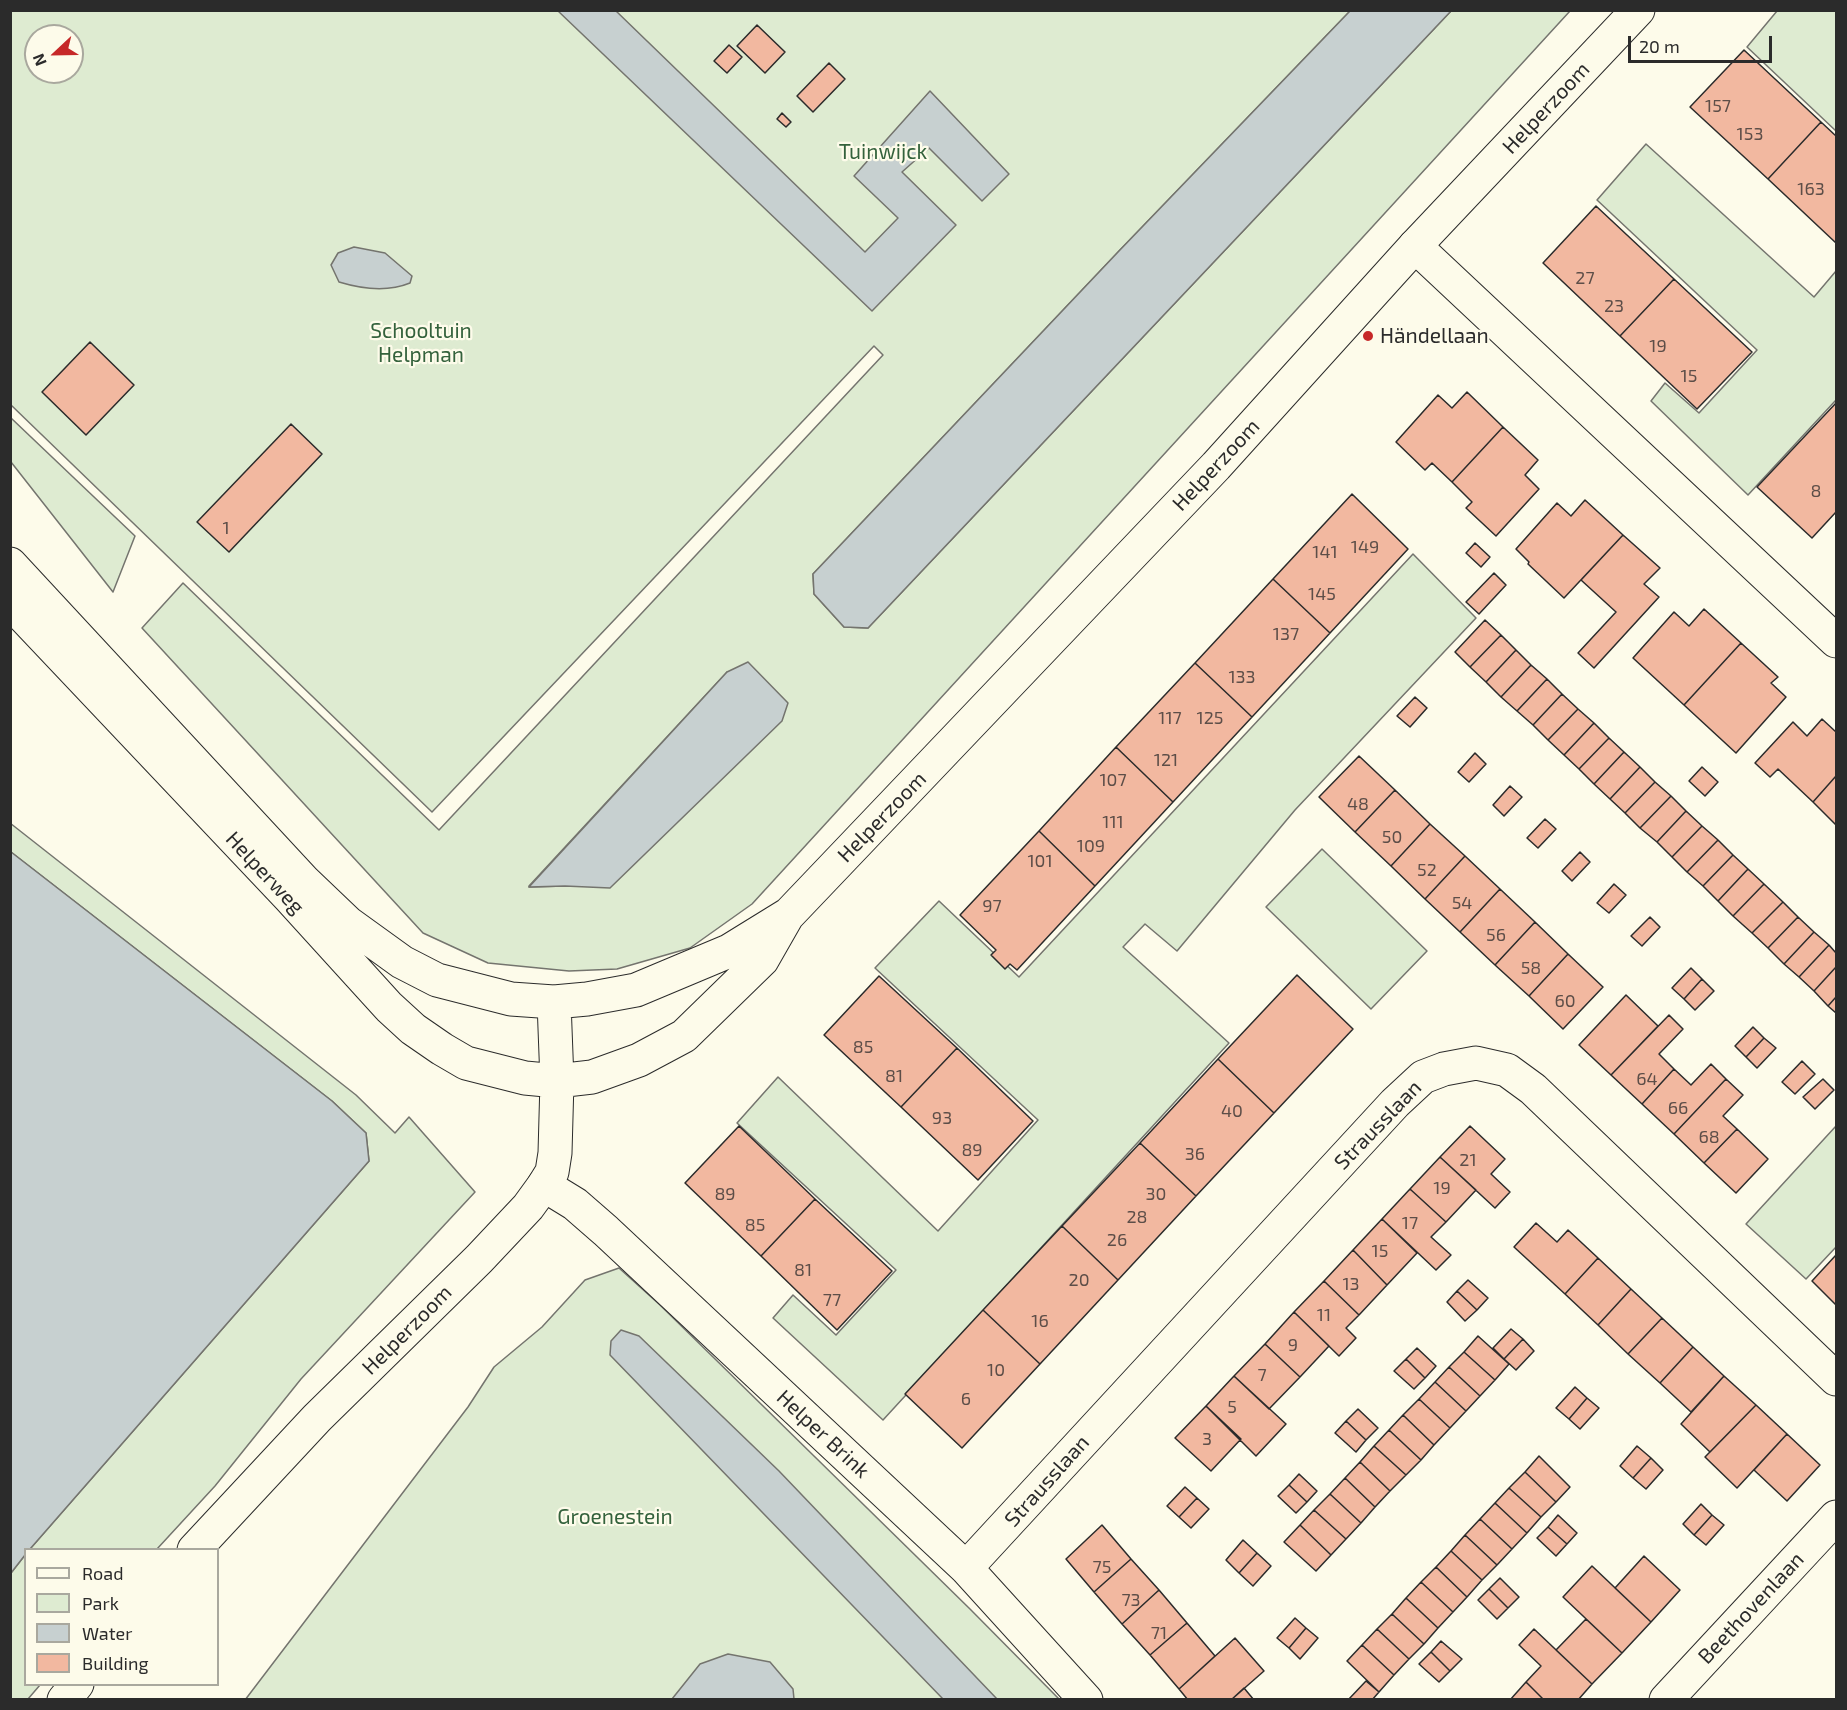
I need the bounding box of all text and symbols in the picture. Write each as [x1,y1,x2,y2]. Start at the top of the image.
north arrow [24,24,84,84]
scale bar [1631,24,1775,62]
text: 20 m [1639,35,1680,57]
text: N [28,51,50,69]
street label: Helperzoom [1497,57,1595,159]
house number: 157 [1705,95,1731,117]
house number: 153 [1737,123,1763,145]
park label: Tuinwijck [839,139,927,165]
house number: 163 [1797,178,1825,200]
house number: 27 [1575,267,1595,289]
house number: 23 [1604,295,1624,317]
park label: Schooltuin Helpman [370,318,472,368]
place label: Händellaan [1380,323,1489,349]
marker: Händellaan [1361,329,1375,343]
house number: 19 [1649,335,1667,357]
house number: 15 [1681,365,1697,387]
street label: Helperzoom [1167,414,1265,516]
house number: 8 [1811,480,1821,502]
house number: 1 [222,517,230,539]
house number: 149 [1351,536,1379,558]
house number: 141 [1312,541,1338,563]
house number: 145 [1308,583,1336,605]
house number: 137 [1273,623,1299,645]
house number: 133 [1228,666,1256,688]
house number: 117 [1158,707,1182,729]
house number: 125 [1197,707,1223,729]
house number: 121 [1154,749,1178,771]
street label: Helperzoom [833,766,931,868]
house number: 107 [1099,769,1127,791]
house number: 48 [1347,793,1369,815]
house number: 111 [1102,811,1124,833]
house number: 50 [1382,826,1402,848]
street label: Helperweg [220,827,310,919]
house number: 109 [1077,835,1105,857]
house number: 101 [1027,850,1053,872]
house number: 52 [1417,859,1437,881]
house number: 54 [1452,892,1472,914]
house number: 97 [982,895,1002,917]
house number: 56 [1486,924,1506,946]
house number: 58 [1521,957,1541,979]
house number: 60 [1554,990,1576,1012]
house number: 85 [853,1036,873,1058]
house number: 81 [885,1065,903,1087]
house number: 64 [1636,1068,1658,1090]
street label: Strausslaan [1329,1075,1427,1175]
house number: 66 [1668,1097,1688,1119]
house number: 40 [1221,1100,1243,1122]
house number: 93 [932,1107,952,1129]
house number: 68 [1698,1126,1720,1148]
house number: 89 [961,1139,983,1161]
house number: 36 [1185,1143,1205,1165]
house number: 21 [1459,1149,1477,1171]
house number: 19 [1433,1177,1451,1199]
house number: 89 [714,1183,736,1205]
house number: 30 [1146,1183,1166,1205]
house number: 28 [1126,1206,1148,1228]
house number: 17 [1402,1212,1418,1234]
house number: 85 [745,1214,765,1236]
house number: 26 [1107,1229,1127,1251]
house number: 15 [1372,1240,1388,1262]
house number: 81 [794,1259,812,1281]
house number: 20 [1069,1269,1089,1291]
house number: 13 [1342,1273,1360,1295]
street label: Helperzoom [357,1280,457,1380]
house number: 77 [823,1289,841,1311]
house number: 11 [1317,1304,1331,1326]
house number: 16 [1031,1310,1049,1332]
house number: 9 [1288,1334,1298,1356]
house number: 10 [987,1359,1005,1381]
house number: 7 [1257,1364,1267,1386]
street label: Helper Brink [771,1385,875,1483]
house number: 6 [961,1388,971,1410]
house number: 5 [1227,1396,1237,1418]
house number: 3 [1202,1428,1212,1450]
street label: Strausslaan [999,1430,1095,1532]
park label: Groenestein [557,1504,673,1530]
street label: Beethovenlaan [1693,1547,1809,1669]
legend [24,1548,219,1686]
house number: 75 [1093,1556,1111,1578]
text: Road [82,1562,123,1584]
house number: 73 [1121,1589,1141,1611]
text: Park [82,1592,119,1614]
text: Water [82,1622,132,1644]
house number: 71 [1151,1622,1167,1644]
text: Building [82,1652,149,1674]

